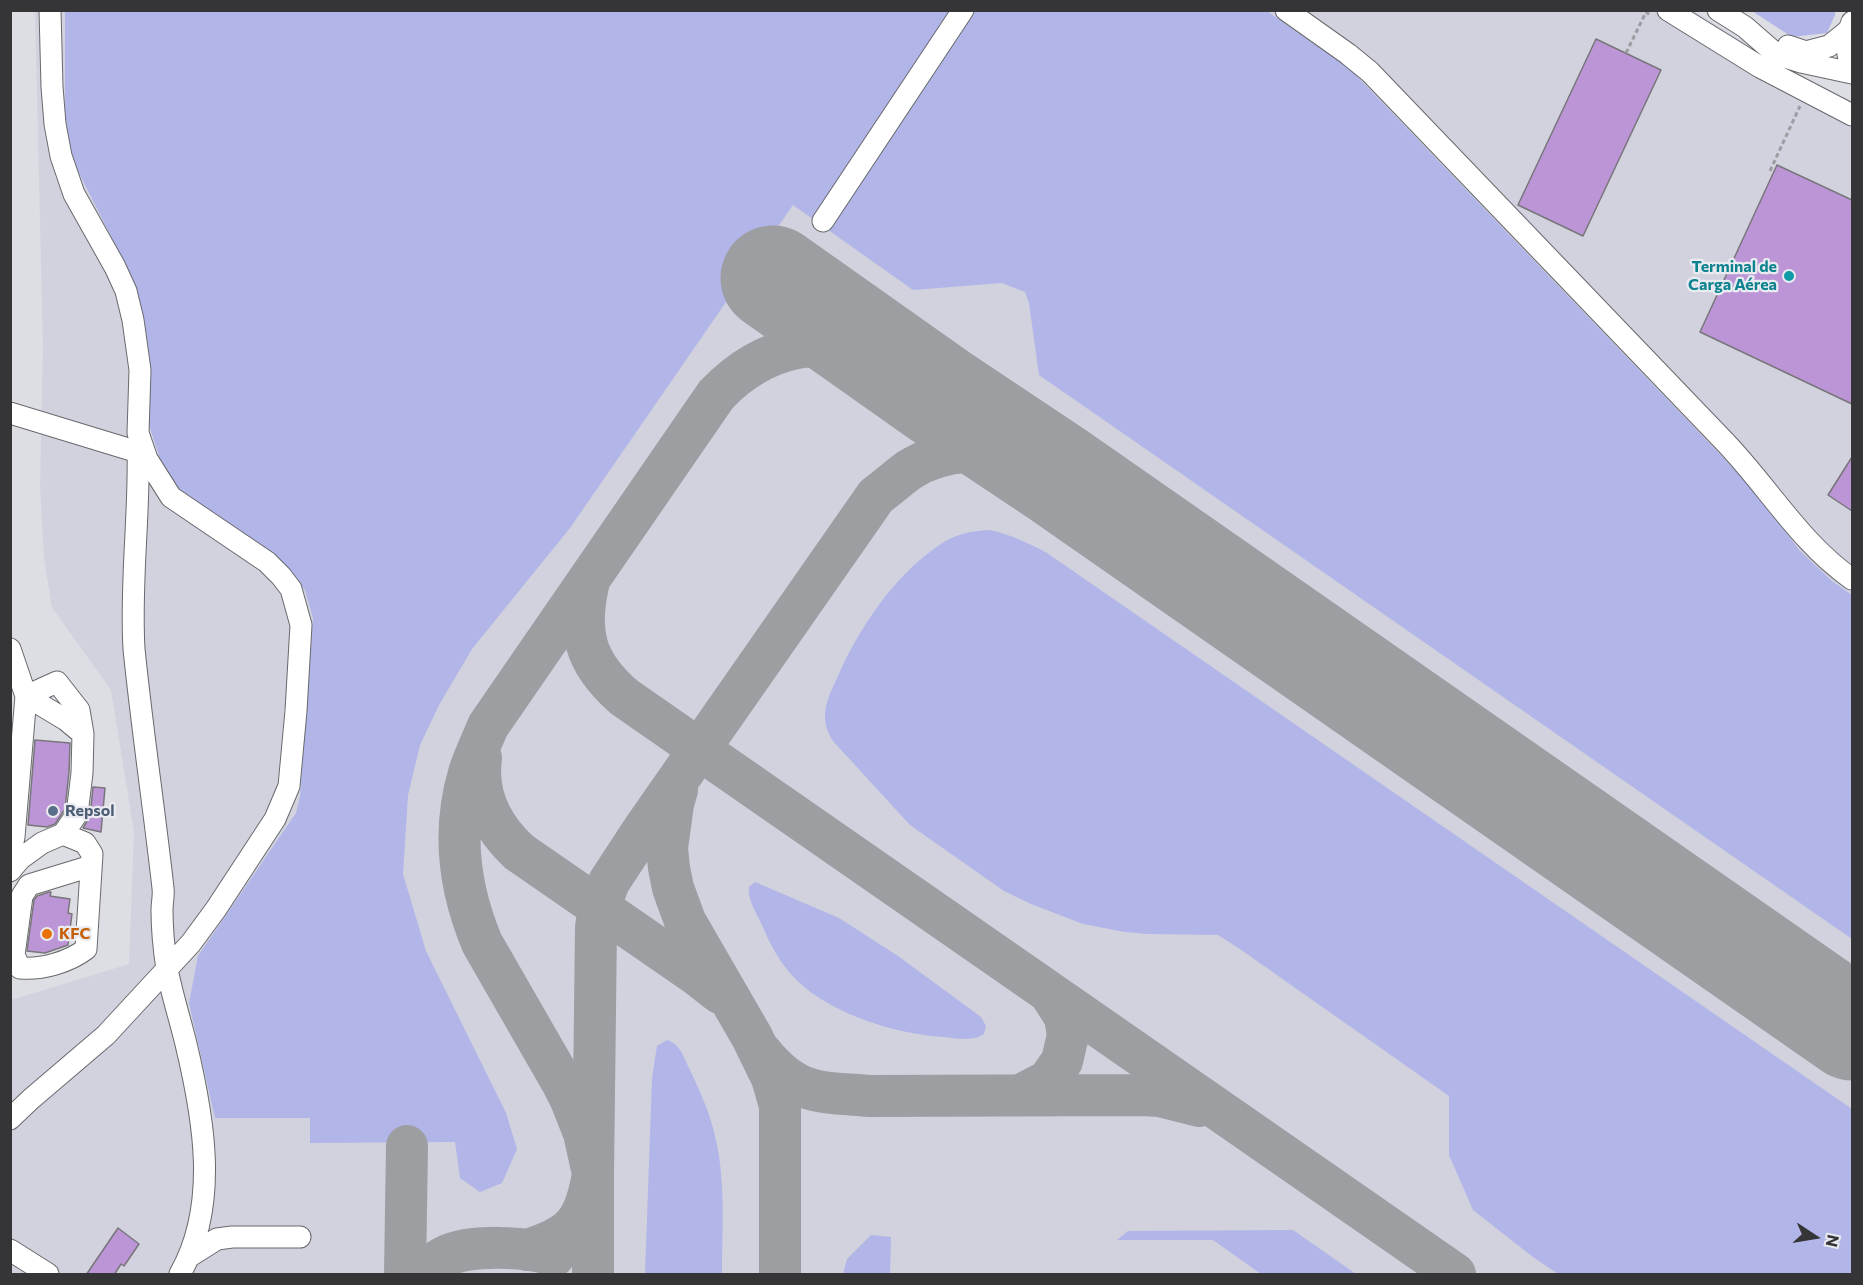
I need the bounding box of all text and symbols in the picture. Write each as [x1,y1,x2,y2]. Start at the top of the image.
place label: Terminal de Carga Aérea [1688,257,1777,295]
marker: Terminal de Carga Aérea [1782,269,1796,283]
place label: Repsol [65,801,115,821]
marker: Repsol [46,804,60,818]
place label: KFC [59,924,90,944]
marker: KFC [40,927,54,941]
north arrow [1785,1207,1845,1267]
text: N [1823,1233,1844,1249]

